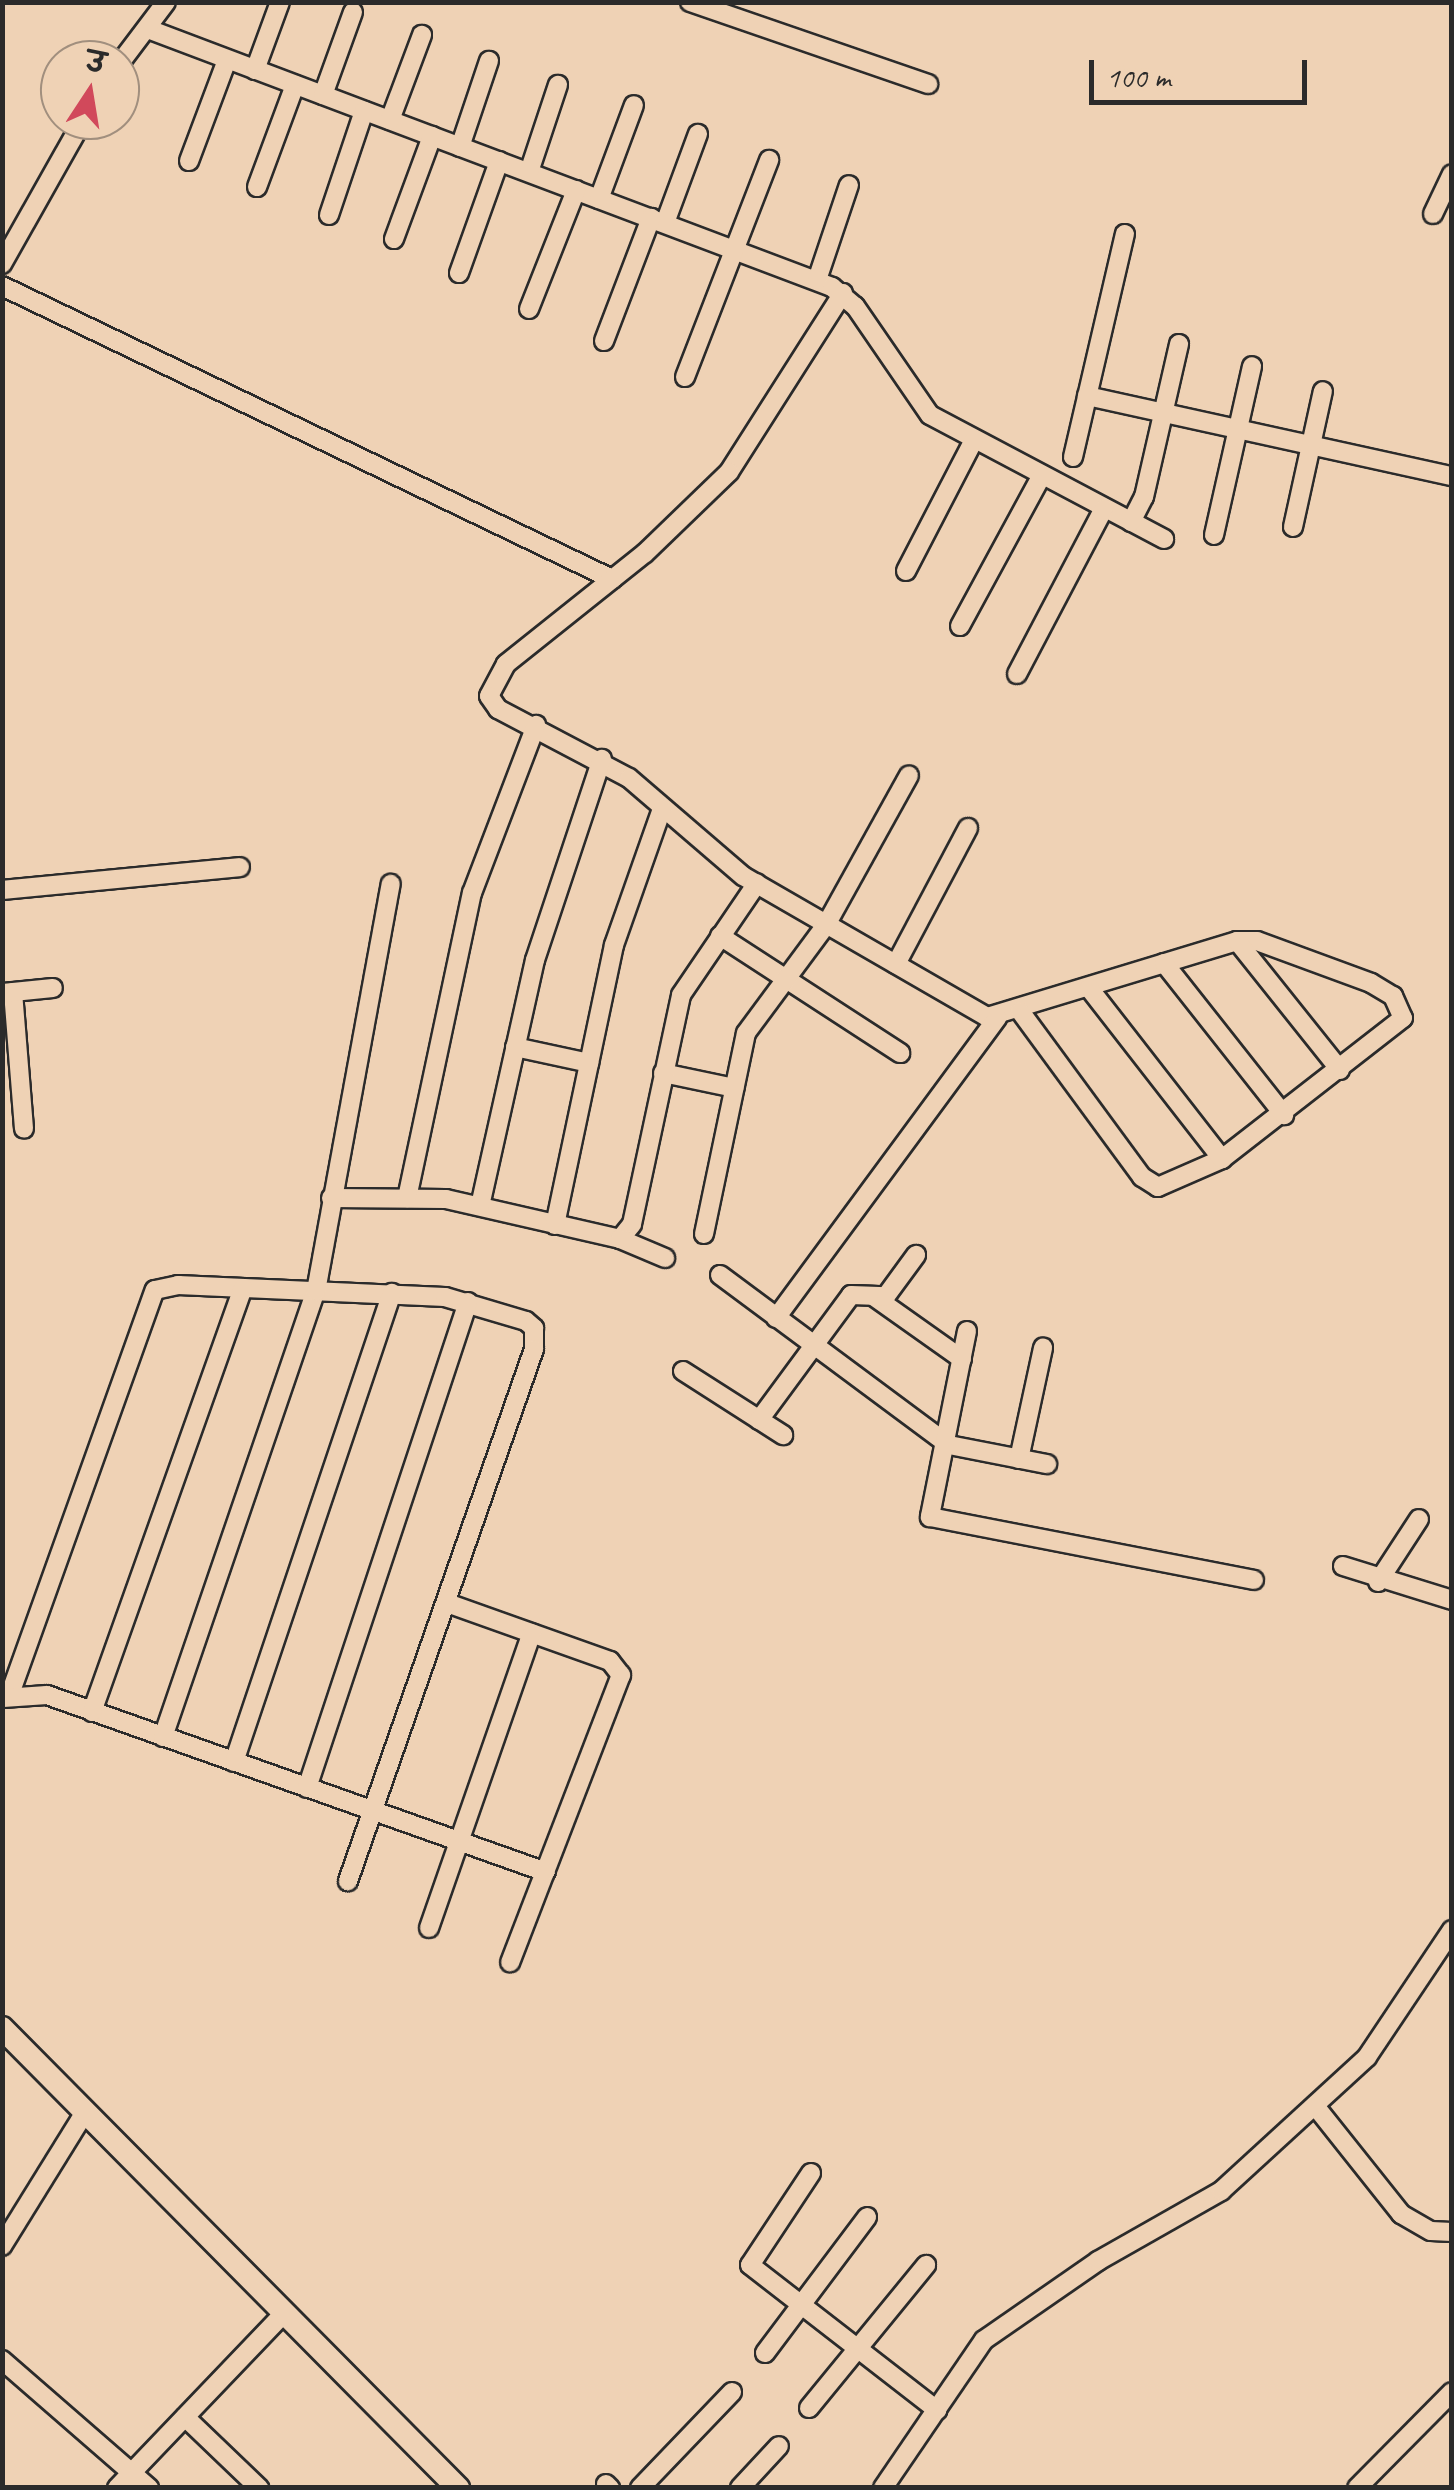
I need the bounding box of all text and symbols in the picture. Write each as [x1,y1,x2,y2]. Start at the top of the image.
north arrow [40,40,140,140]
scale bar [1094,40,1312,102]
text: उ [83,43,109,81]
text: 100 m [1106,58,1171,96]

